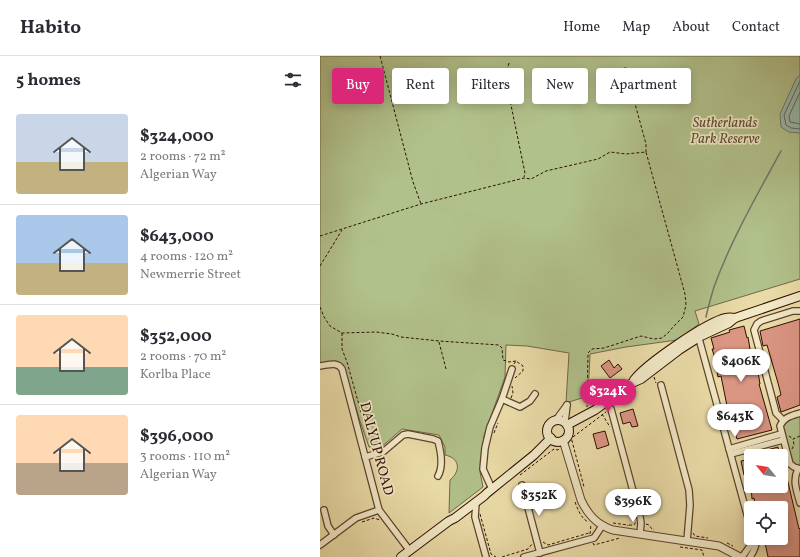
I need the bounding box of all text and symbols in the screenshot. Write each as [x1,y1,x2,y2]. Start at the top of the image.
text: Habito [20,15,81,41]
text: Home [563,18,600,37]
text: Map [622,18,650,37]
text: About [672,18,710,37]
text: Contact [732,18,780,37]
chip: Buy [332,68,384,104]
chip: Rent [392,68,449,104]
chip: Filters [457,68,524,104]
chip: New [532,68,588,104]
chip: Apartment [596,68,691,104]
text: 5 homes [16,69,81,92]
icon: filters [282,69,304,91]
park label: Sutherlands Park Reserve [690,114,760,149]
text: $324,000 [140,125,214,148]
icon: home [48,130,96,178]
text: 2 rooms · 72 m² [140,148,226,166]
text: Algerian Way [140,166,217,184]
text: $643,000 [140,225,214,248]
icon: home [48,231,96,279]
text: 4 rooms · 120 m² [140,248,233,266]
text: Newmerrie Street [140,266,241,284]
text: $352,000 [140,325,212,348]
icon: home [48,331,96,379]
text: 2 rooms · 70 m² [140,348,226,366]
pin: $406K [713,349,769,383]
text: $406K [721,353,761,371]
text: Korlba Place [140,366,211,384]
pin: $324K [580,379,636,413]
text: $324K [589,383,627,401]
street label: DALYUP ROAD [354,400,398,498]
pin: $643K [707,404,763,438]
text: $643K [716,408,754,426]
text: $396,000 [140,425,214,448]
icon: home [48,431,96,479]
text: 3 rooms · 110 m² [140,448,230,466]
north arrow [744,449,788,493]
map controls [744,449,788,545]
text: Algerian Way [140,466,217,484]
pin: $352K [511,483,567,517]
text: $352K [521,487,557,505]
pin: $396K [605,489,661,523]
text: $396K [614,493,652,511]
button: locate [744,501,788,545]

